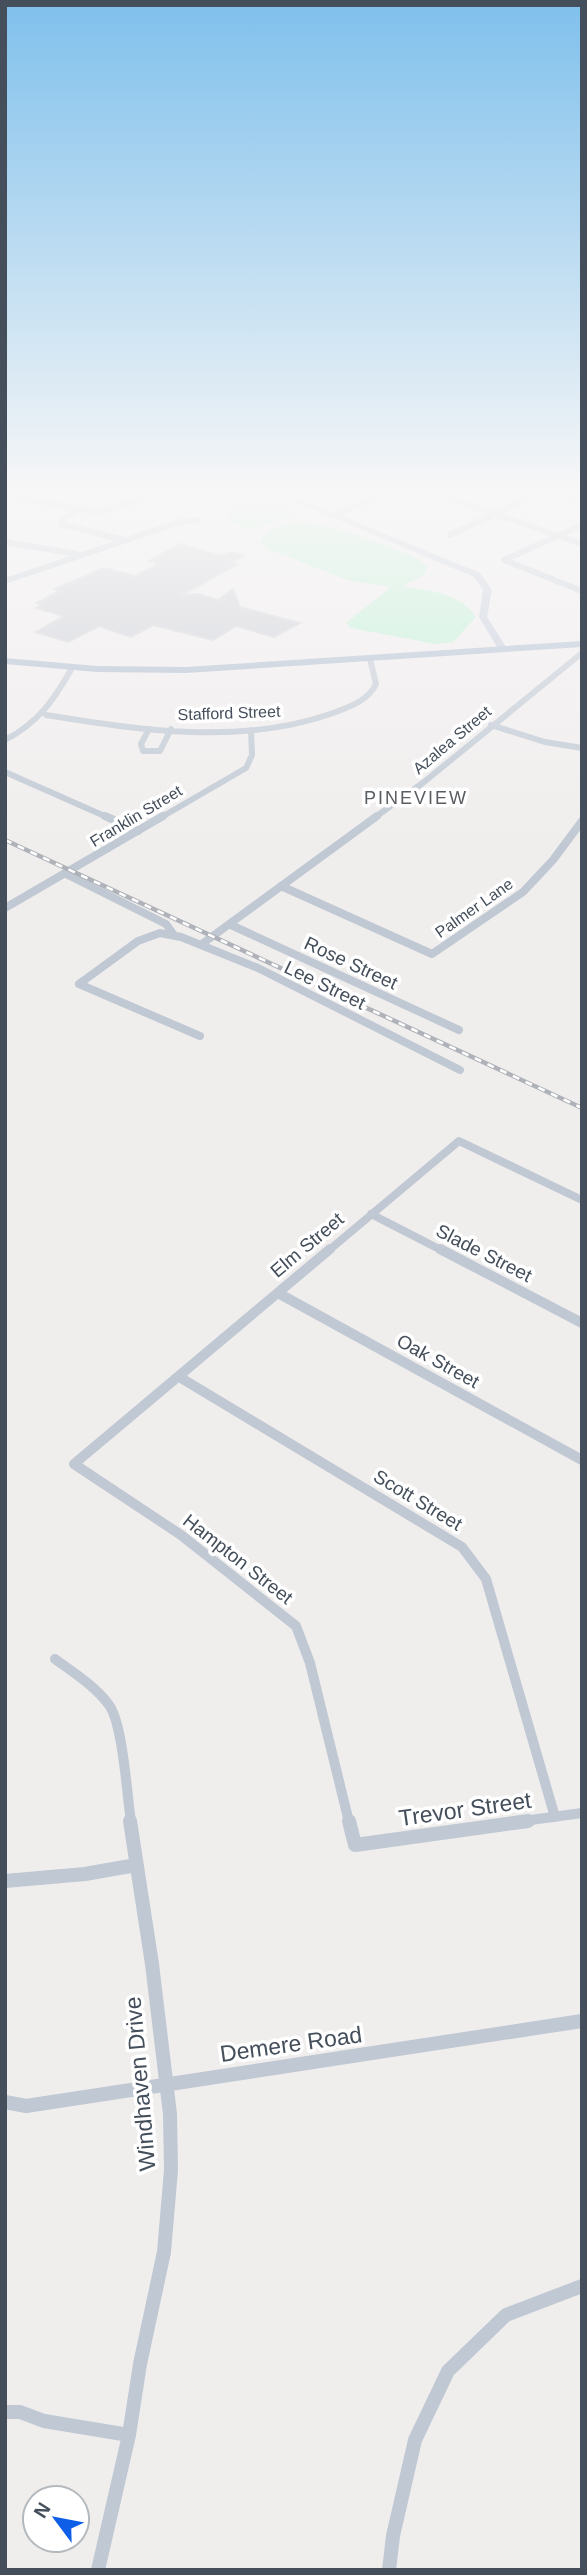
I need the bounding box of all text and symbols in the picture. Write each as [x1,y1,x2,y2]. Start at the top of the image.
street label: Azalea Street [410,702,495,777]
street label: Stafford Street [177,703,281,723]
street label: Franklin Street [87,782,185,850]
district label: PINEVIEW [364,788,468,808]
street label: Palmer Lane [432,875,516,941]
street label: Rose Street [301,932,402,994]
street label: Lee Street [281,956,370,1014]
street label: Elm Street [266,1208,348,1282]
street label: Slade Street [433,1220,536,1286]
street label: Oak Street [393,1330,483,1393]
street label: Scott Street [370,1465,467,1535]
street label: Hampton Street [179,1510,297,1609]
street label: Trevor Street [397,1787,533,1831]
street label: Windhaven Drive [119,1996,161,2172]
street label: Demere Road [218,2021,364,2067]
north arrow [21,2484,91,2554]
text: N [29,2499,55,2522]

